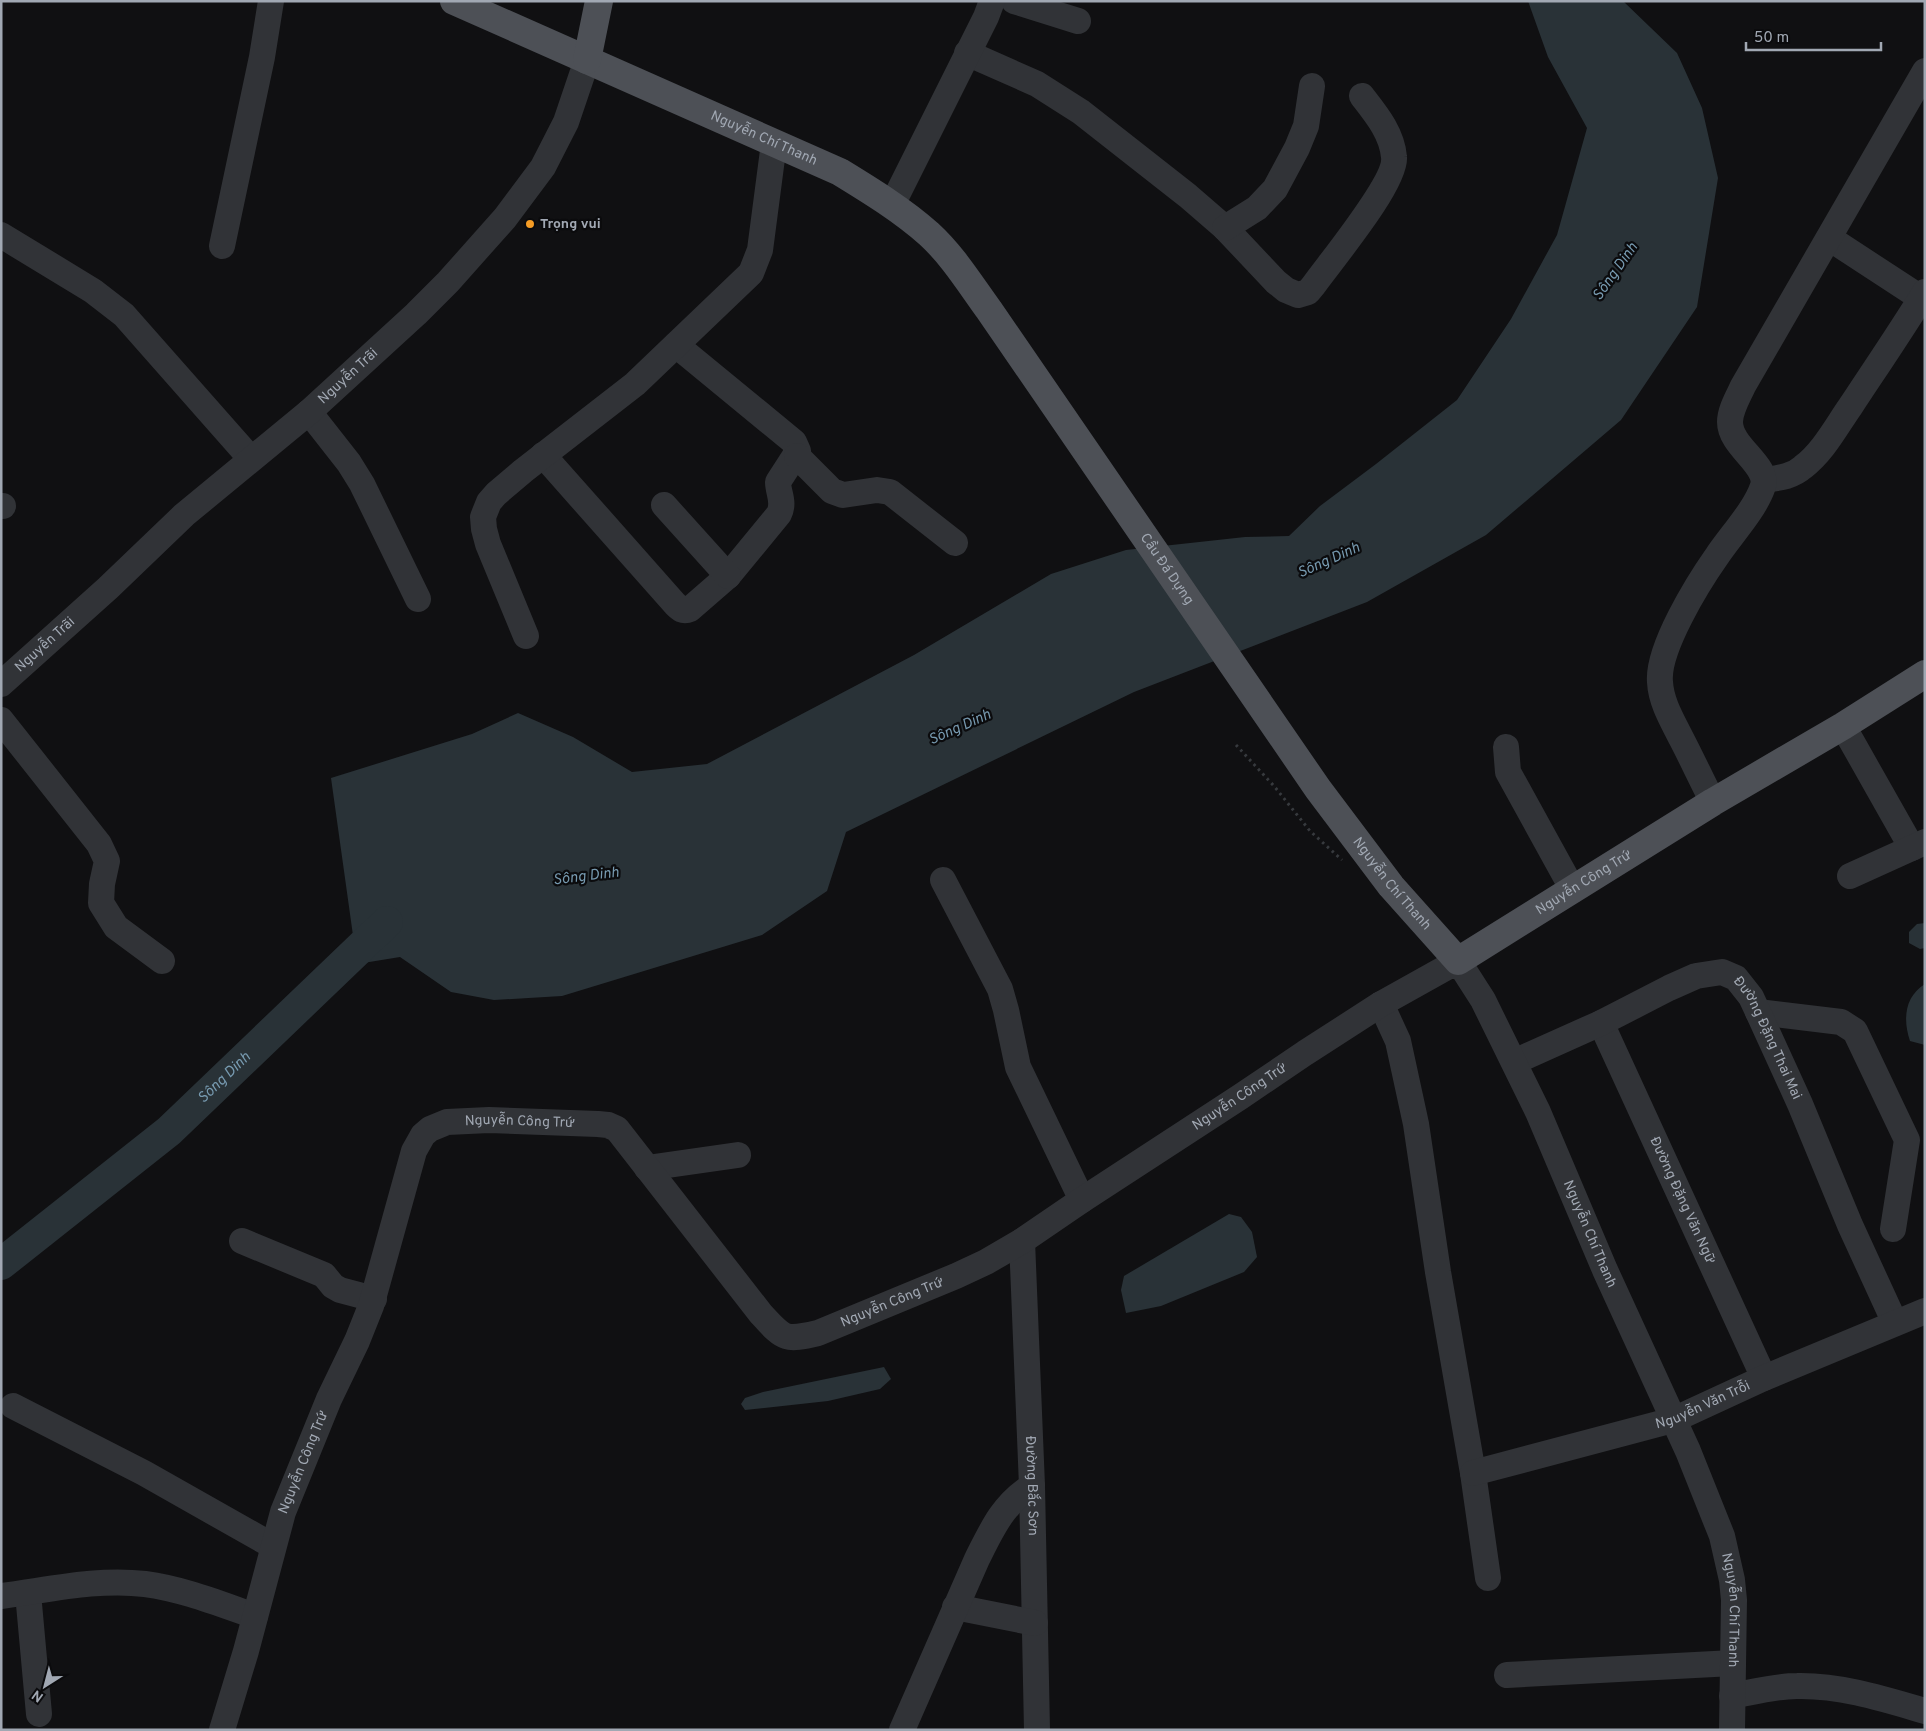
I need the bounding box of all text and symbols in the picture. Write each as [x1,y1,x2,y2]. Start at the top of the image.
scale bar [1746,20,1881,52]
text: 50 m [1754,29,1789,48]
street label: Nguyễn Chí Thanh [708,107,820,169]
place label: Trọng vui [540,216,601,233]
marker: Trọng vui [524,218,536,230]
water label: Sông Dinh [1589,239,1643,305]
street label: Nguyễn Trãi [315,345,381,408]
street label: Cầu Đá Dựng [1136,530,1197,608]
water label: Sông Dinh [1295,539,1363,583]
street label: Nguyễn Trãi [11,613,78,676]
water label: Sông Dinh [926,706,994,750]
street label: Nguyễn Chí Thanh [1349,834,1435,934]
street label: Nguyễn Công Trứ [1533,846,1635,919]
water label: Sông Dinh [552,864,620,890]
street label: Đường Đặng Thai Mai [1730,973,1805,1102]
water label: Sông Dinh [194,1048,255,1108]
street label: Nguyễn Công Trứ [1189,1059,1290,1134]
street label: Nguyễn Công Trứ [464,1111,575,1132]
street label: Đường Đặng Văn Ngữ [1646,1134,1719,1267]
street label: Nguyễn Chí Thanh [1559,1178,1620,1290]
street label: Nguyễn Công Trứ [838,1273,946,1331]
street label: Nguyễn Văn Trỗi [1654,1377,1753,1433]
street label: Nguyễn Công Trứ [275,1408,332,1516]
street label: Đường Bắc Sơn [1021,1435,1042,1536]
street label: Nguyễn Chí Thanh [1718,1551,1743,1668]
north arrow [20,1661,70,1711]
text: N [29,1685,47,1705]

